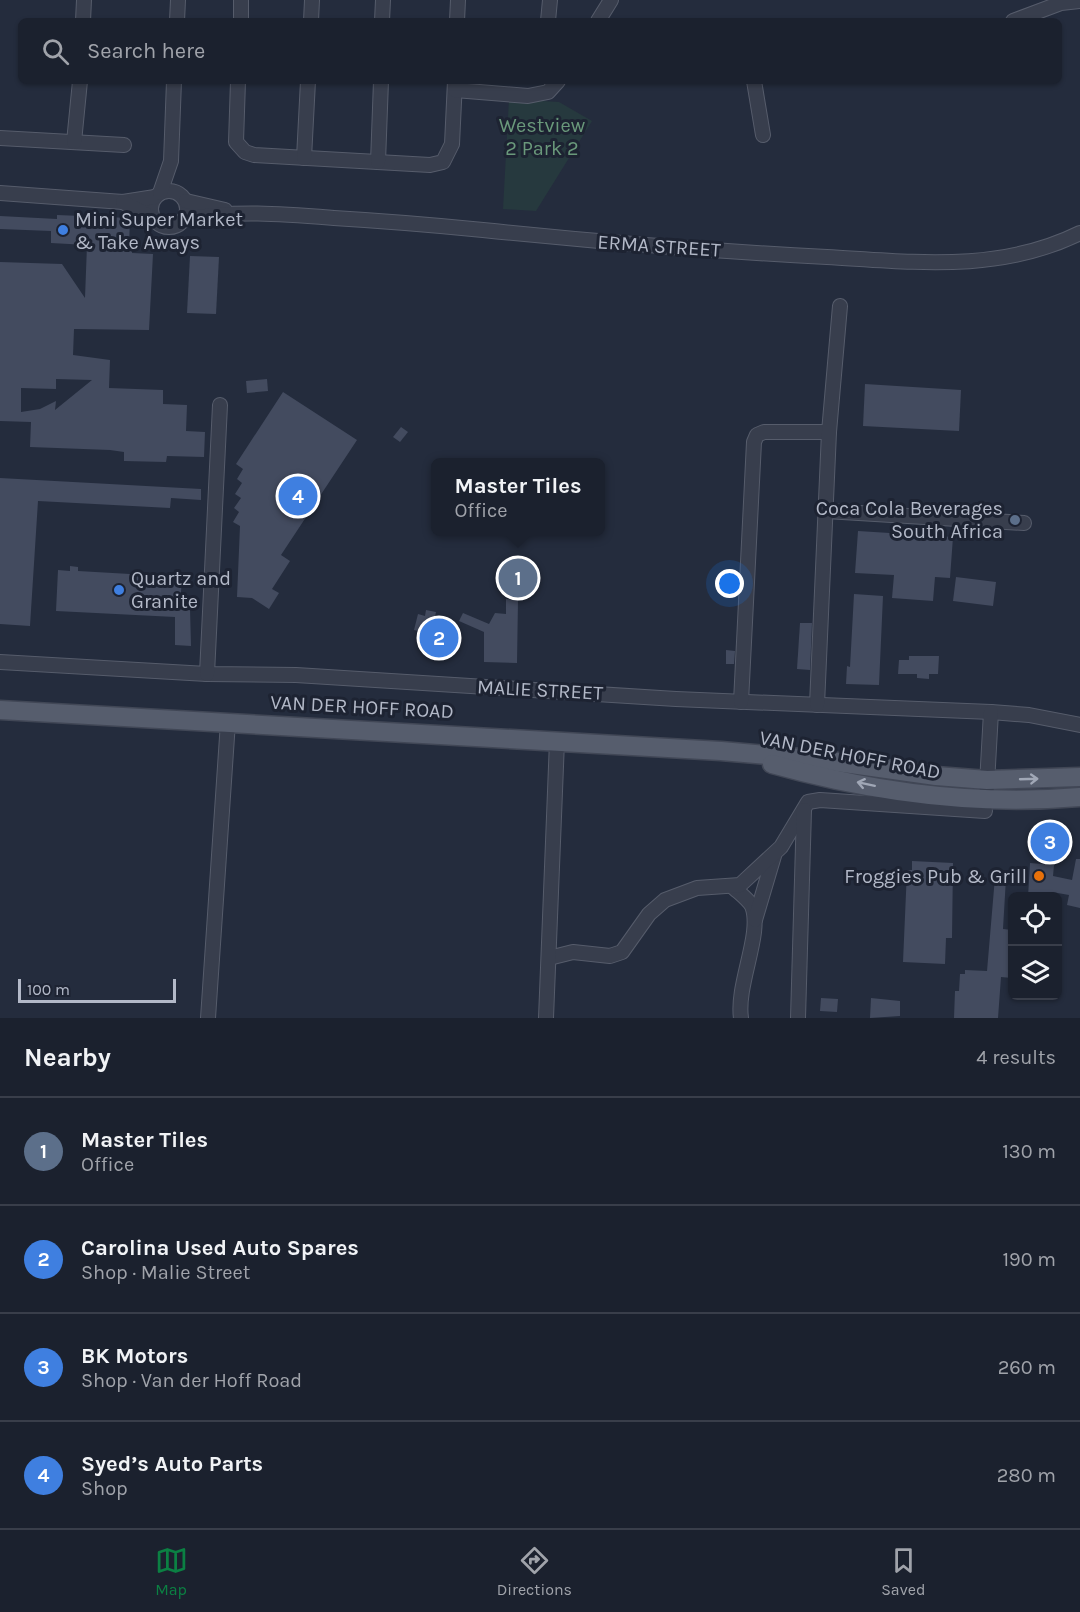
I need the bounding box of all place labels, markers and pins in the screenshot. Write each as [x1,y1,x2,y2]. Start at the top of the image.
place label: Mini Super Market & Take Aways [75,208,244,254]
marker: Mini Super Market & Take Aways [56,223,70,237]
pin: 4 [278,474,318,518]
place label: Coca Cola Beverages South Africa [816,497,1003,543]
marker: Coca Cola Beverages South Africa [1008,513,1022,527]
pin: 1 [498,556,538,600]
place label: Quartz and Granite [131,567,231,613]
marker: Quartz and Granite [112,583,126,597]
pin: 2 [420,616,458,660]
pin: 3 [1030,820,1070,864]
place label: Froggies Pub & Grill [844,865,1027,888]
marker: Froggies Pub & Grill [1032,869,1046,883]

